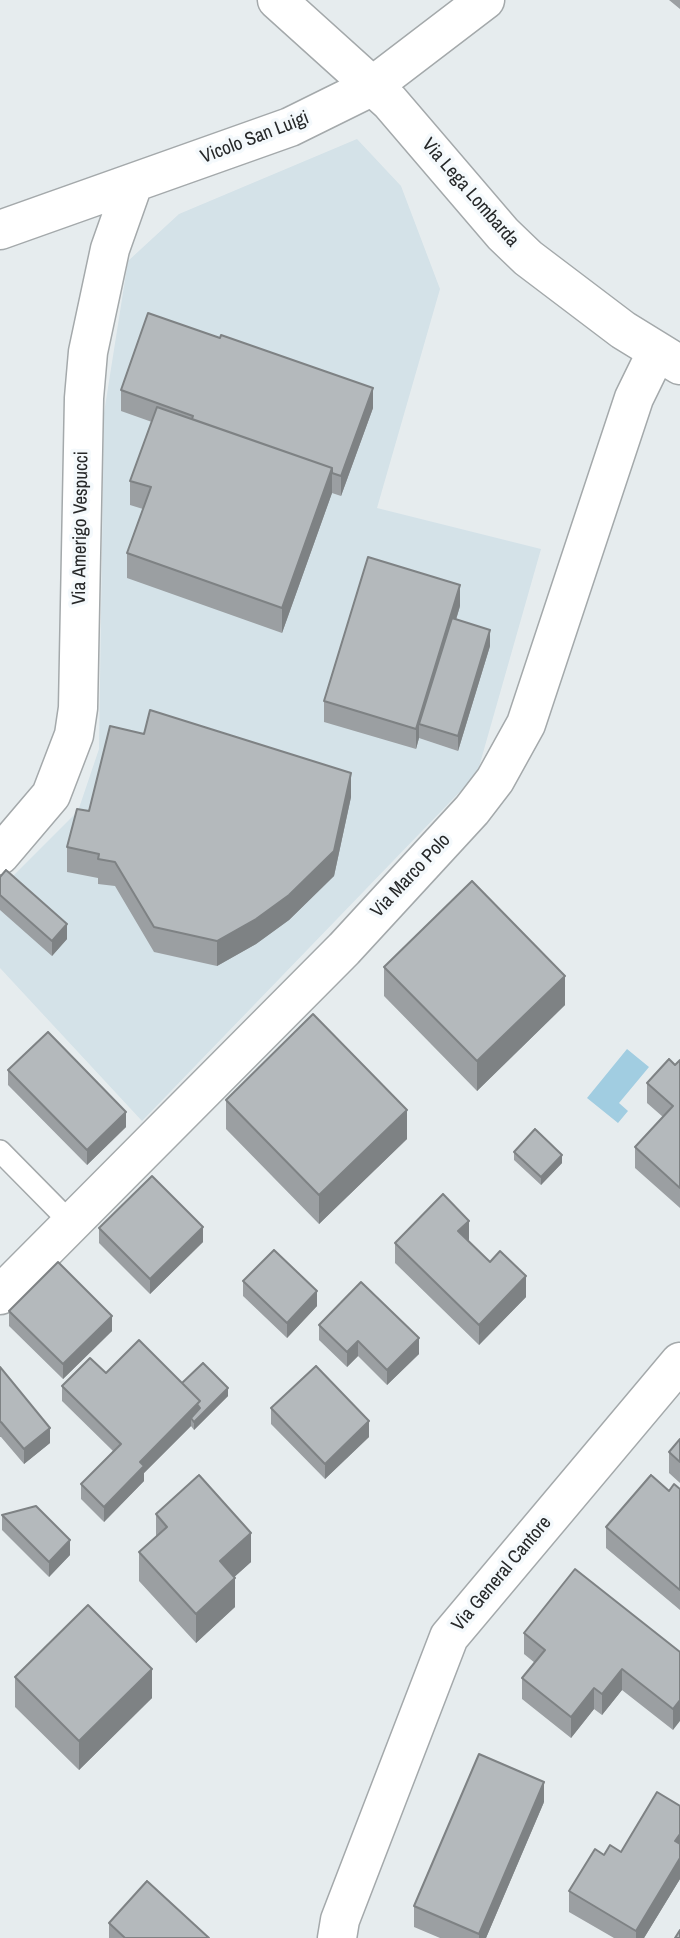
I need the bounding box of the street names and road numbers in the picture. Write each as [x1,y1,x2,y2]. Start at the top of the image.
street label: Vicolo San Luigi [198,107,312,169]
street label: Via Lega Lombarda [417,134,523,252]
street label: Via Amerigo Vespucci [68,451,94,605]
street label: Via Marco Polo [366,829,456,923]
street label: Via General Cantore [447,1512,557,1636]

